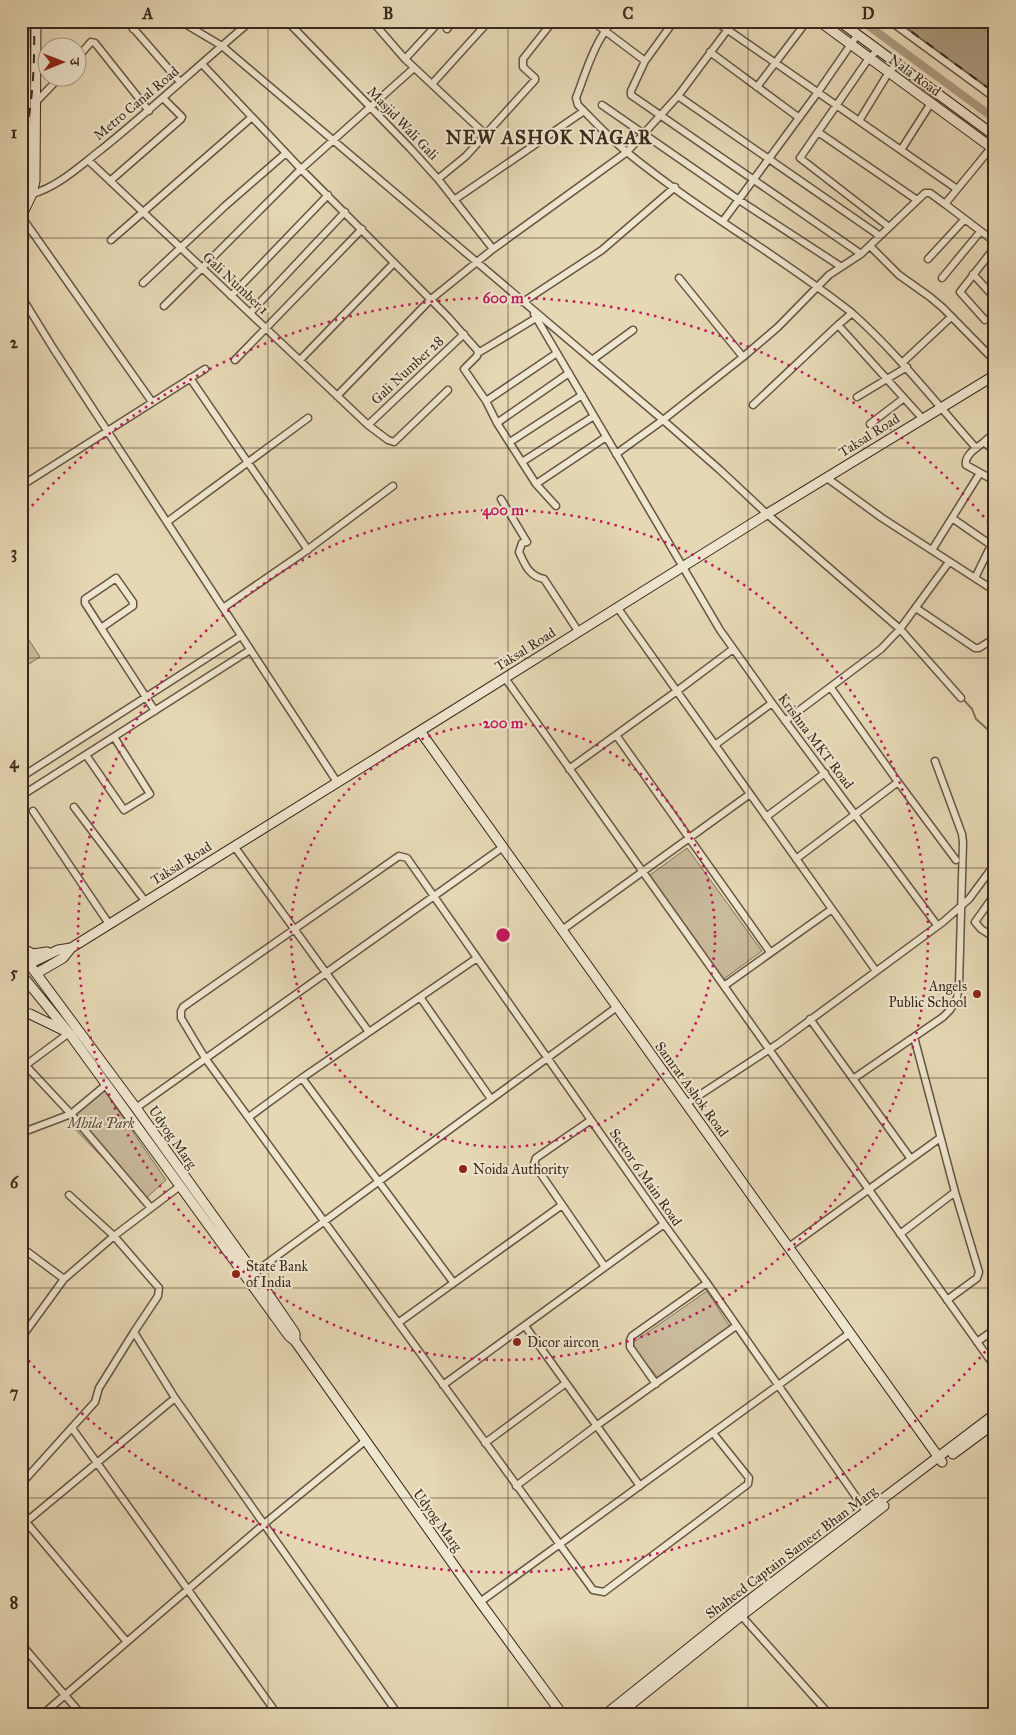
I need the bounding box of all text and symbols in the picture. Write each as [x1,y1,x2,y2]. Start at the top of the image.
text: A [142,4,154,23]
text: B [383,4,393,23]
text: C [623,4,634,23]
text: D [862,4,875,23]
north arrow [38,38,88,88]
street label: Nala Road [885,51,944,100]
text: उ [66,57,83,66]
street label: Metro Canal Road [90,63,182,144]
street label: Masjid Wali Gali [363,83,442,164]
text: 1 [11,123,18,142]
district label: NEW ASHOK NAGAR [446,126,653,149]
street label: Gali Number 1 [199,248,273,319]
text: 600 m [483,289,524,307]
street label: Gali Number 28 [368,332,447,408]
text: 2 [10,333,19,352]
street label: Taksal Road [836,410,903,461]
text: 400 m [482,501,524,520]
text: 3 [11,543,17,563]
street label: Taksal Road [492,624,559,675]
street label: Krishna MKT Road [774,690,857,792]
text: 200 m [483,714,524,732]
text: 4 [10,753,20,773]
street label: Taksal Road [148,838,215,889]
centre of rings [494,926,512,944]
text: 5 [10,963,18,982]
place label: Angels Public School [889,978,967,1011]
marker: Angels Public School [971,988,983,1000]
street label: Samrat Ashok Road [651,1038,732,1140]
street label: Udyog Marg [145,1103,201,1172]
park label: Mhila Park [65,1115,135,1132]
street label: Sector 6 Main Road [606,1125,686,1229]
place label: Noida Authority [473,1161,569,1178]
marker: Noida Authority [457,1163,469,1175]
text: 6 [10,1173,19,1192]
place label: State Bank of India [246,1258,308,1291]
marker: State Bank of India [230,1268,242,1280]
place label: Dicor aircon [527,1334,599,1351]
marker: Dicor aircon [511,1336,523,1348]
text: 7 [10,1383,19,1402]
street label: Shaheed Captain Sameer Bhan Marg [702,1482,881,1622]
street label: Udyog Marg [409,1486,466,1555]
text: 8 [10,1593,18,1612]

